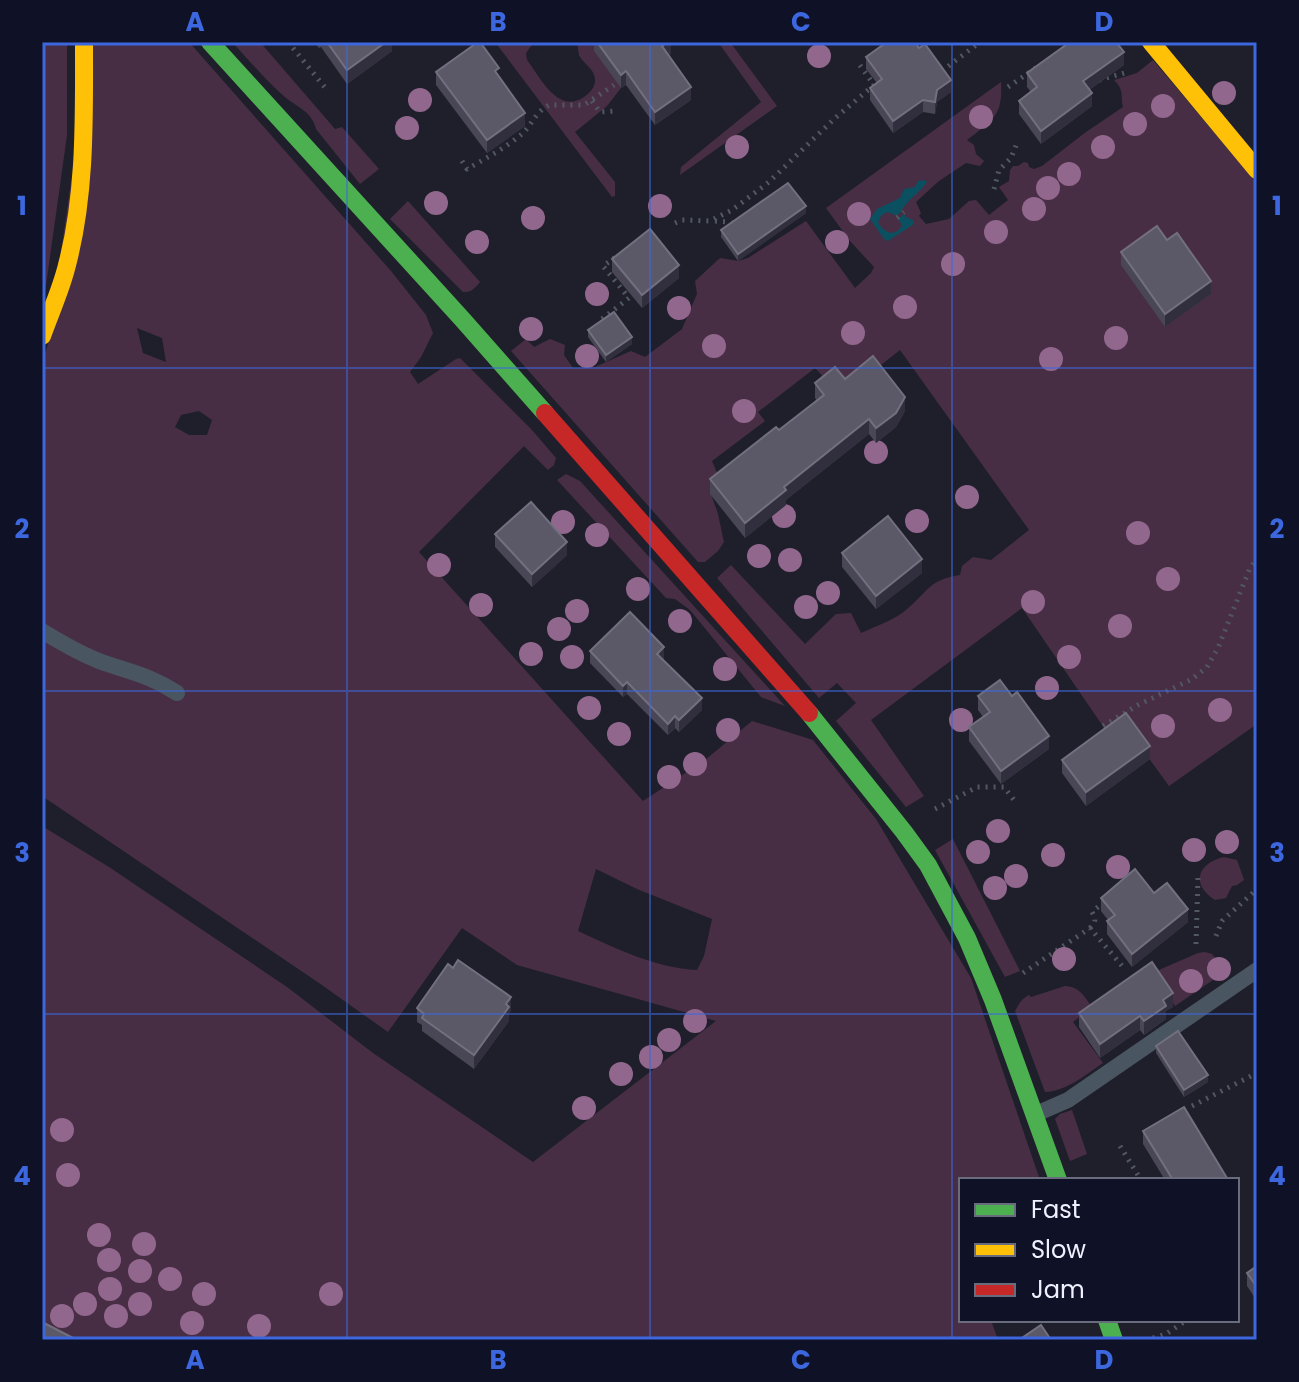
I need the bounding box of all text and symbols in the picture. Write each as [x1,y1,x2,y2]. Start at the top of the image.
text: A [185,4,205,40]
text: B [489,4,507,40]
text: C [791,4,811,40]
text: D [1095,4,1114,40]
text: 1 [17,188,27,224]
text: 1 [1272,188,1282,224]
text: 2 [15,511,30,547]
text: 2 [1270,511,1285,547]
text: 3 [14,835,30,871]
text: 3 [1269,835,1285,871]
text: 4 [13,1158,31,1194]
text: 4 [1268,1158,1286,1194]
legend [959,1178,1239,1322]
text: Fast [1031,1193,1081,1226]
text: Slow [1031,1233,1086,1266]
text: Jam [1031,1273,1085,1306]
text: A [185,1342,205,1378]
text: B [489,1342,507,1378]
text: C [791,1342,811,1378]
text: D [1095,1342,1114,1378]

